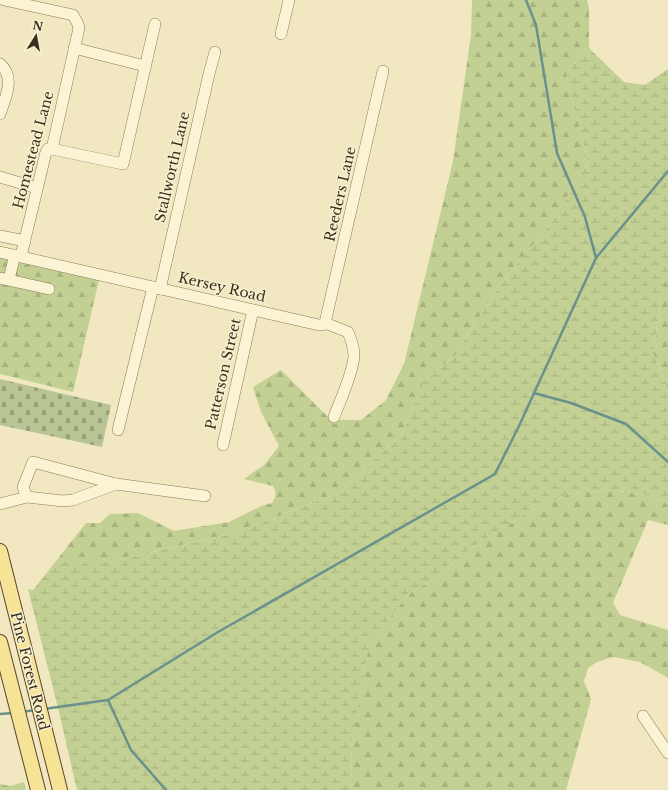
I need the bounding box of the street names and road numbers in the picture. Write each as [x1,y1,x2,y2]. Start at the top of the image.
street label: Homestead Lane [9,89,57,211]
street label: Stallworth Lane [151,110,193,224]
street label: Reeders Lane [320,145,360,243]
street label: Kersey Road [176,268,268,306]
street label: Patterson Street [201,316,245,431]
street label: Pine Forest Road [7,610,54,733]

